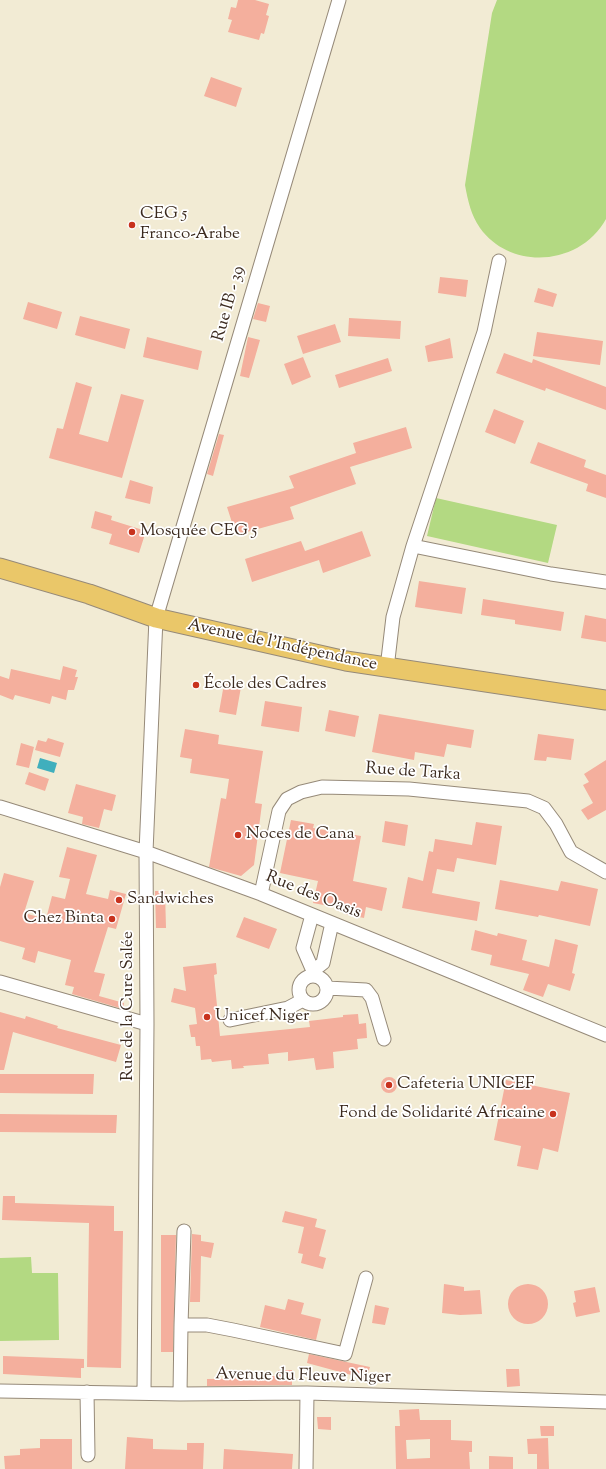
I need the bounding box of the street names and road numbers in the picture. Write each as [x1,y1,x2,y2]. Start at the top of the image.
street label: Rue IB - 39 [210,264,250,344]
street label: Avenue de l'Indépendance [185,616,379,676]
street label: Rue de Tarka [365,759,461,787]
street label: Rue des Oasis [262,868,364,924]
street label: Rue de la Cure Salée [119,931,139,1081]
street label: Avenue du Fleuve Niger [215,1365,391,1389]

